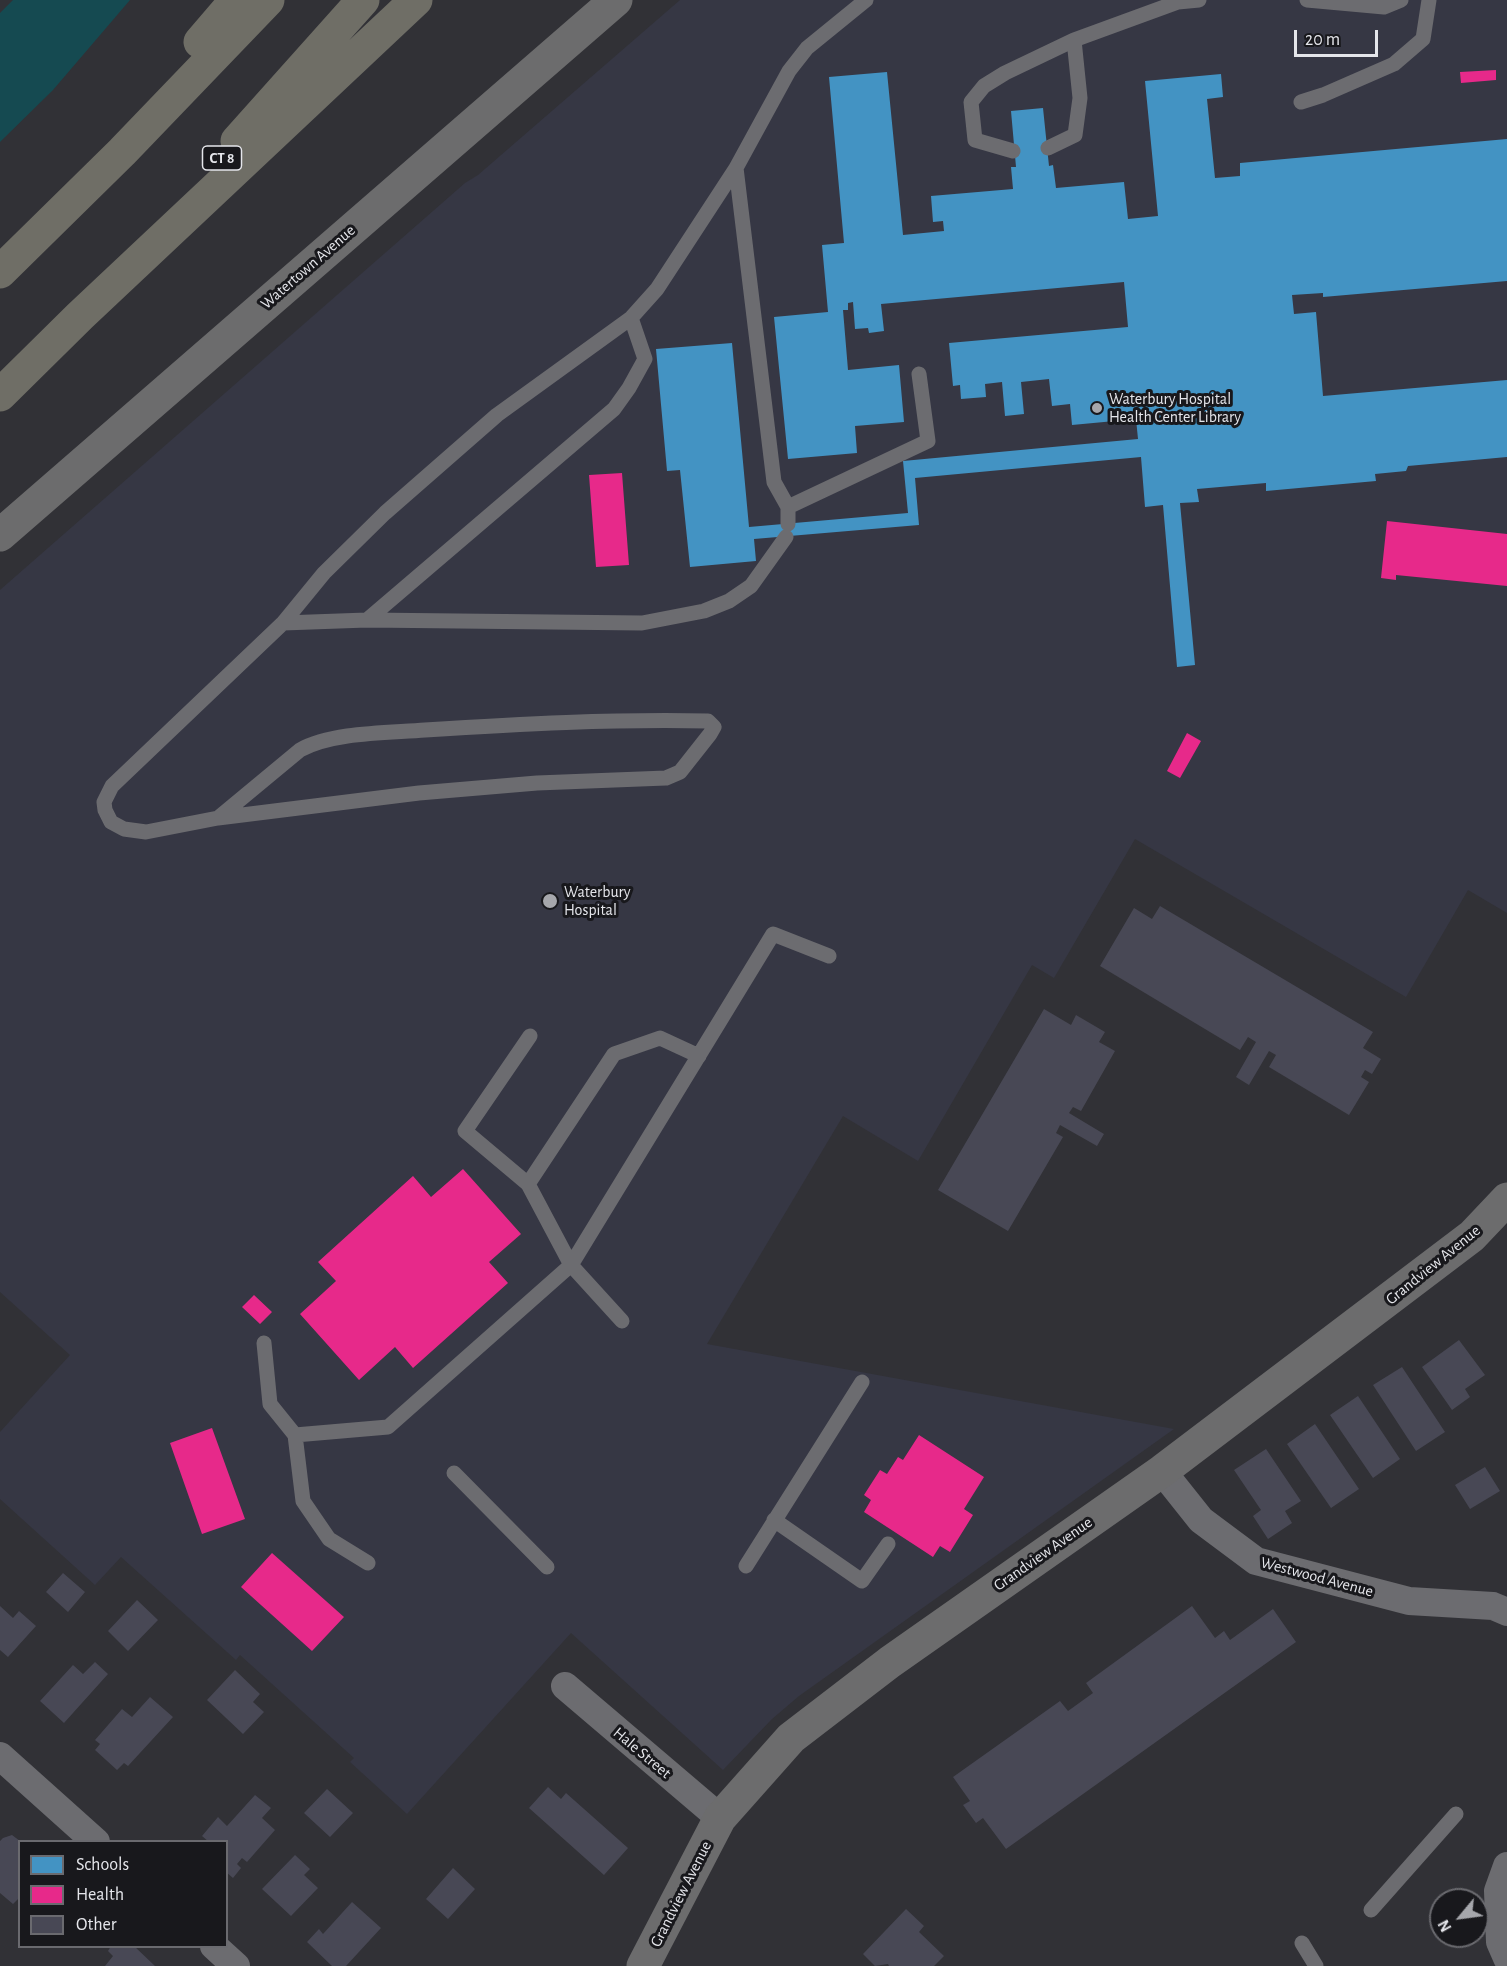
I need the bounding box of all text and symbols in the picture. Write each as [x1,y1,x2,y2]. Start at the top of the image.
scale bar [1297,18,1381,56]
text: 20 m [1305,31,1340,49]
road number: CT 8 [202,146,242,170]
street label: Watertown Avenue [257,221,359,313]
place label: Waterbury Hospital Health Center Library [1109,389,1241,427]
marker: Waterbury Hospital Health Center Library [1090,401,1104,415]
place label: Waterbury Hospital [564,882,631,920]
marker: Waterbury Hospital [541,892,559,910]
street label: Grandview Avenue [1382,1221,1484,1309]
street label: Grandview Avenue [990,1513,1096,1595]
street label: Westwood Avenue [1259,1553,1375,1601]
street label: Hale Street [609,1723,675,1783]
street label: Grandview Avenue [646,1838,716,1950]
legend [18,1840,228,1948]
text: Schools [76,1856,129,1874]
text: Health [76,1886,124,1904]
north arrow [1429,1888,1489,1948]
text: Other [76,1916,117,1934]
text: N [1435,1917,1455,1935]

